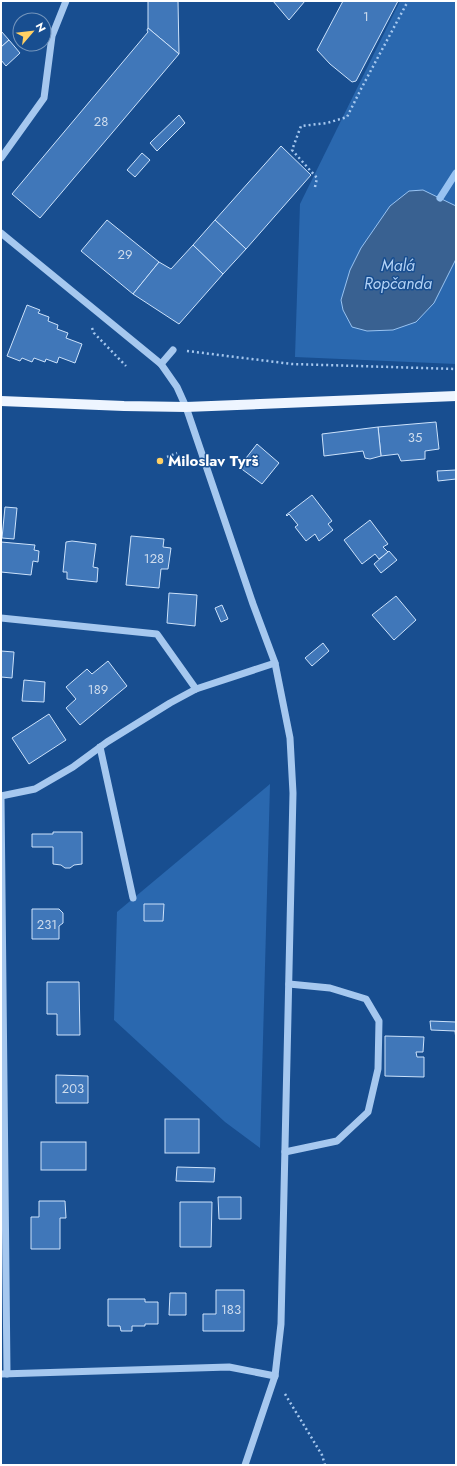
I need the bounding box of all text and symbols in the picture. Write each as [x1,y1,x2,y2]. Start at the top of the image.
house number: 1 [363,7,369,26]
north arrow [12,12,52,52]
text: N [32,20,50,35]
house number: 28 [94,112,108,131]
house number: 29 [118,245,132,264]
water label: Malá Ropčanda [364,254,432,295]
house number: 35 [408,428,422,447]
place label: Miloslav Tyrš [168,450,259,472]
marker: Miloslav Tyrš [155,456,165,466]
house number: 128 [144,549,164,568]
house number: 189 [88,680,108,699]
house number: 231 [37,915,57,934]
house number: 203 [62,1079,84,1098]
house number: 183 [221,1300,241,1319]

